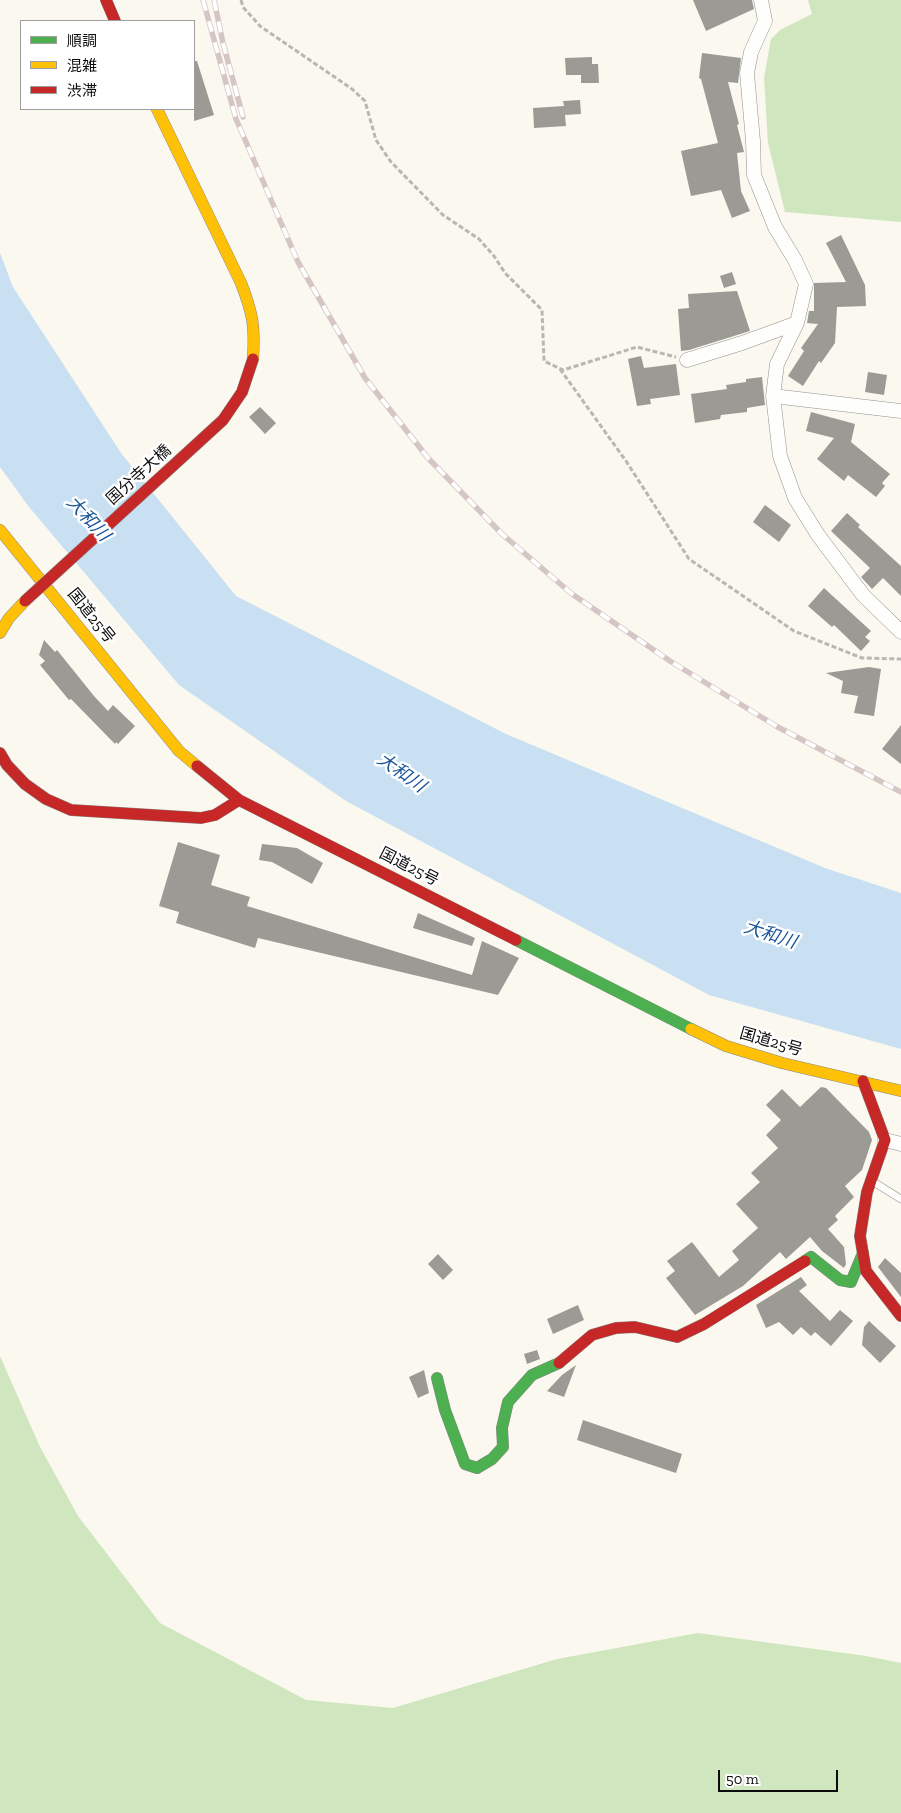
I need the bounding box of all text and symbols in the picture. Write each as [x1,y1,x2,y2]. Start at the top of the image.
legend [20,20,195,110]
text: 順調 [67,32,97,50]
text: 混雑 [67,57,97,75]
text: 渋滞 [67,82,97,100]
street label: 国分寺大橋 [103,441,175,509]
water label: 大和川 [62,492,114,546]
street label: 国道25号 [63,585,119,647]
water label: 大和川 [373,749,429,797]
street label: 国道25号 [376,844,442,890]
water label: 大和川 [741,916,799,954]
street label: 国道25号 [737,1024,805,1060]
scale bar [721,1760,841,1792]
text: 50 m [726,1770,759,1788]

